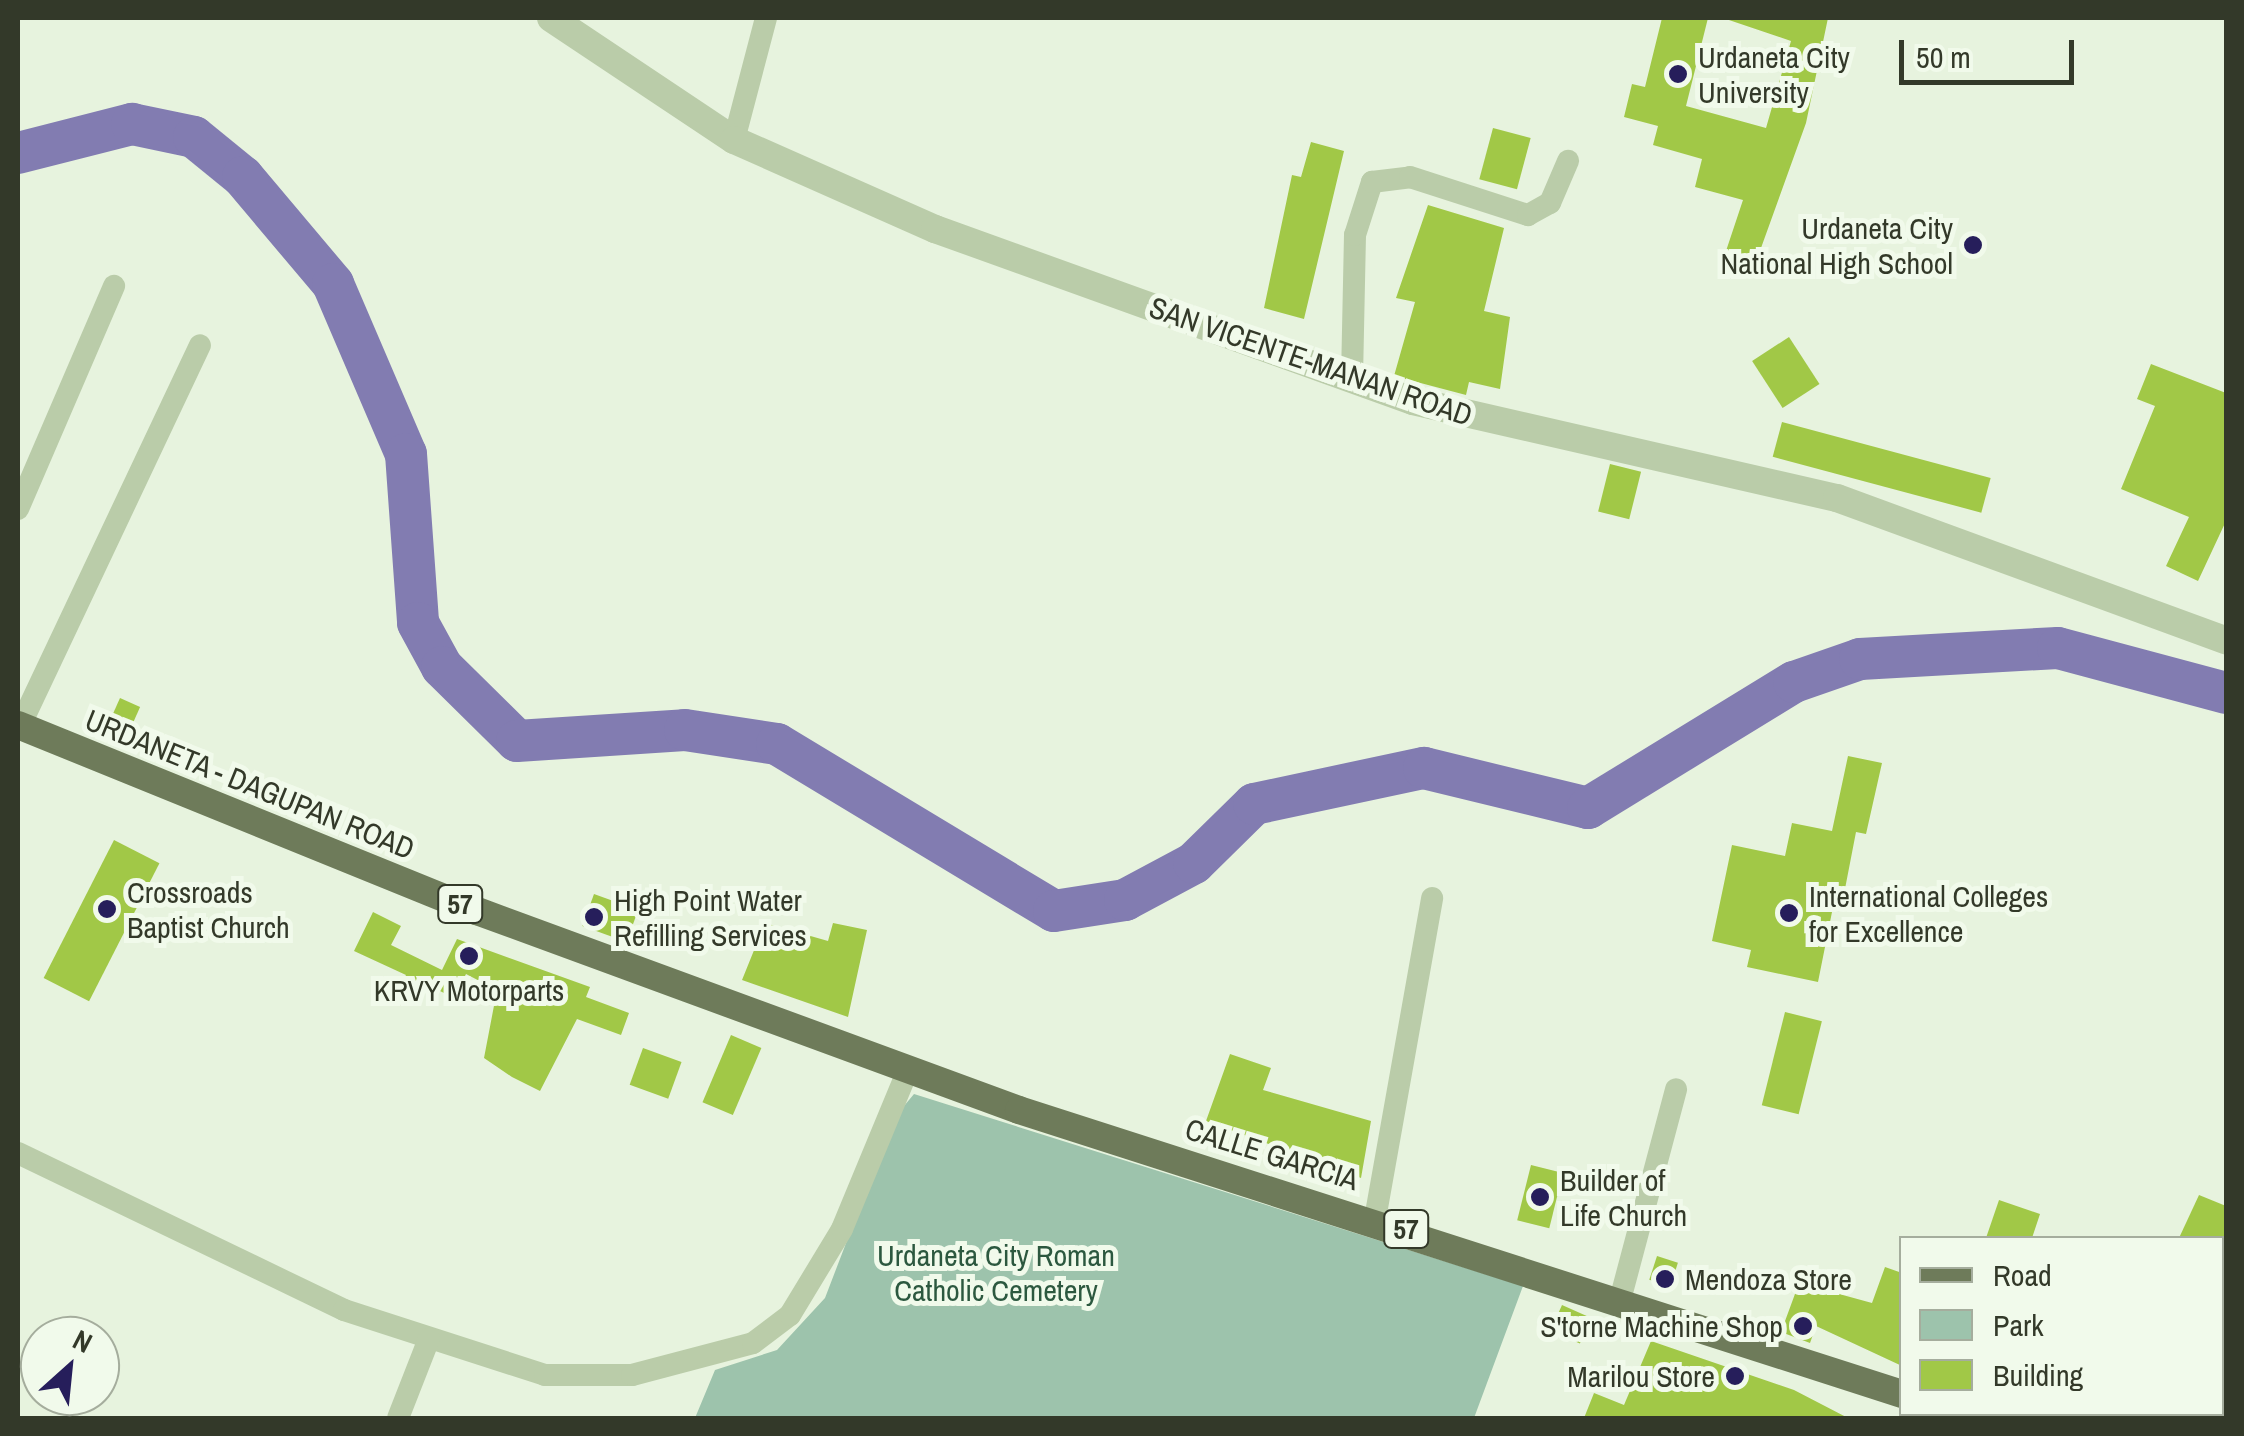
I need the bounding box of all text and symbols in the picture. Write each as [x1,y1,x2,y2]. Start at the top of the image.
scale bar [1904,20,2079,82]
text: 50 m [1916,37,1971,77]
place label: Urdaneta City University [1698,39,1850,110]
marker: Urdaneta City University [1667,63,1689,85]
place label: Urdaneta City National High School [1721,210,1953,280]
marker: Urdaneta City National High School [1962,234,1984,256]
street label: SAN VICENTE-MANAN ROAD [1145,289,1477,433]
street label: URDANETA - DAGUPAN ROAD [80,701,420,867]
place label: Crossroads Baptist Church [127,874,290,944]
place label: International Colleges for Excellence [1809,878,2048,948]
road number: 57 [435,881,485,927]
place label: High Point Water Refilling Services [614,882,807,952]
marker: Crossroads Baptist Church [96,898,118,920]
marker: International Colleges for Excellence [1778,902,1800,924]
marker: High Point Water Refilling Services [583,906,605,928]
marker: KRVY Motorparts [458,945,480,967]
place label: KRVY Motorparts [374,972,564,1008]
street label: CALLE GARCIA [1181,1111,1363,1197]
place label: Builder of Life Church [1560,1162,1687,1232]
marker: Builder of Life Church [1529,1186,1551,1208]
road number: 57 [1381,1206,1431,1252]
legend [1899,1236,2224,1416]
park label: Urdaneta City Roman Catholic Cemetery [877,1237,1115,1308]
text: Road [1993,1255,2052,1295]
place label: Mendoza Store [1685,1261,1852,1297]
marker: Mendoza Store [1654,1268,1676,1290]
text: Park [1993,1305,2044,1345]
place label: S'torne Machine Shop [1540,1308,1783,1344]
marker: S'torne Machine Shop [1792,1315,1814,1337]
north arrow [20,1316,120,1416]
text: N [67,1320,99,1362]
text: Building [1993,1355,2083,1395]
place label: Marilou Store [1567,1358,1715,1394]
marker: Marilou Store [1724,1365,1746,1387]

